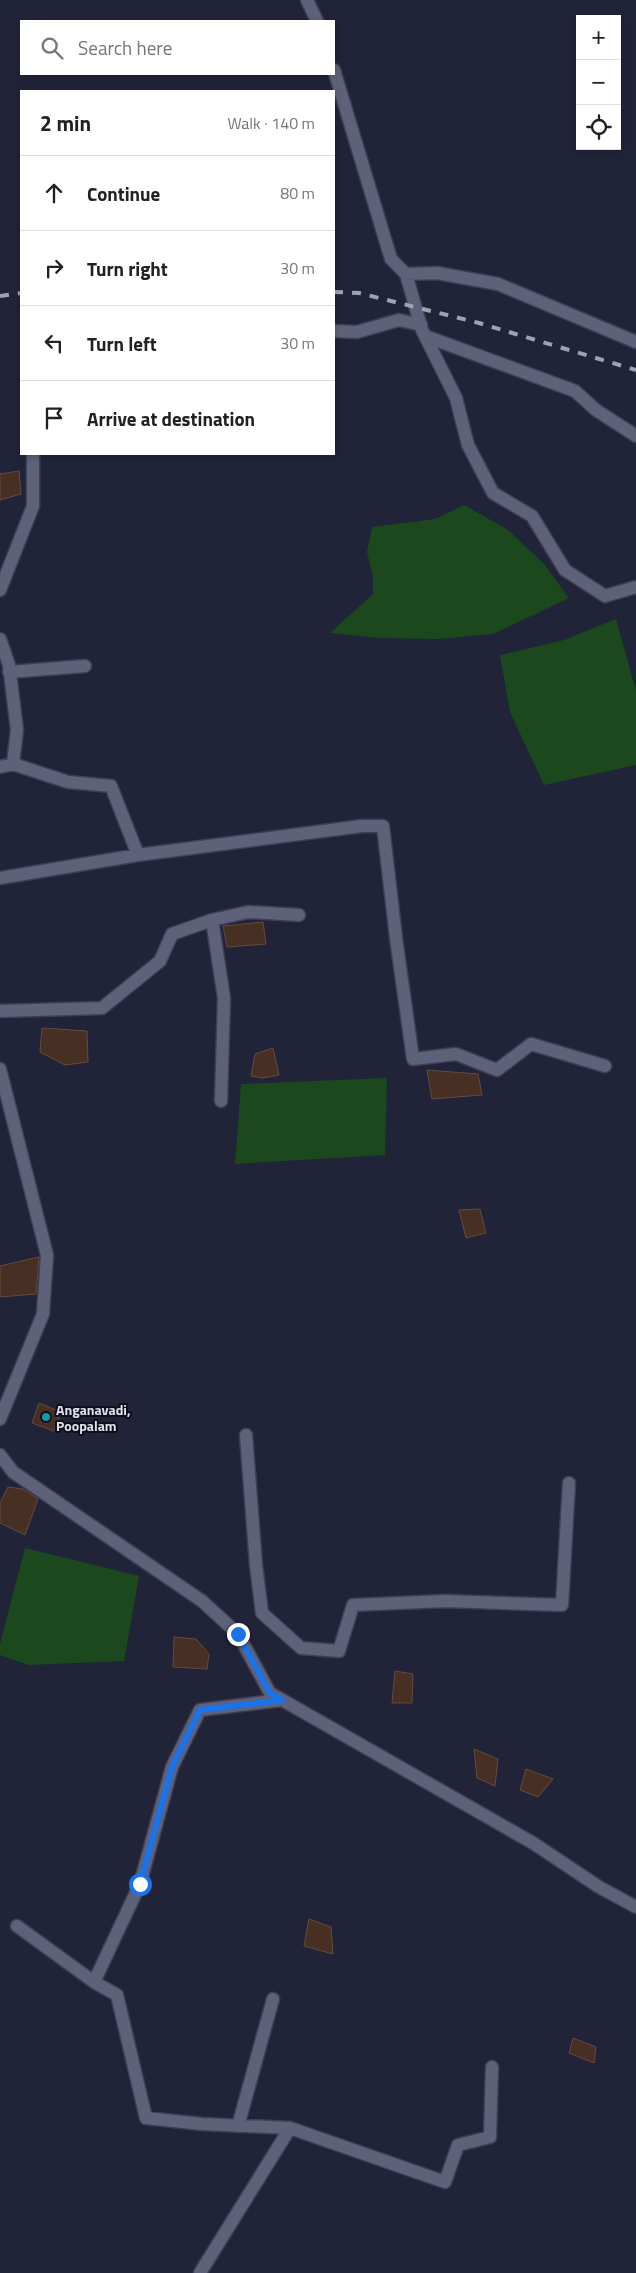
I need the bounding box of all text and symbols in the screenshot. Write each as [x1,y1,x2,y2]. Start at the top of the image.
map controls [576,15,621,150]
button: + [576,15,621,60]
search box [20,20,335,75]
text: Search here [78,33,172,62]
icon: search [38,34,66,62]
button: − [576,60,621,105]
button: locate [576,105,621,150]
text: 2 min [40,107,91,139]
text: Walk · 140 m [227,111,315,135]
icon: ahead [40,179,68,207]
text: Continue [87,179,160,208]
text: 80 m [280,181,315,205]
icon: right [40,254,68,282]
text: Turn right [87,254,168,283]
text: 30 m [280,256,315,280]
icon: left [40,329,68,357]
text: Turn left [87,329,157,358]
text: 30 m [280,331,315,355]
icon: arrive [40,404,68,432]
text: Arrive at destination [87,404,255,433]
place label: Anganavadi, Poopalam [56,1399,131,1436]
marker: Anganavadi, Poopalam [40,1411,52,1423]
route end [227,1623,250,1646]
route start [129,1873,152,1896]

